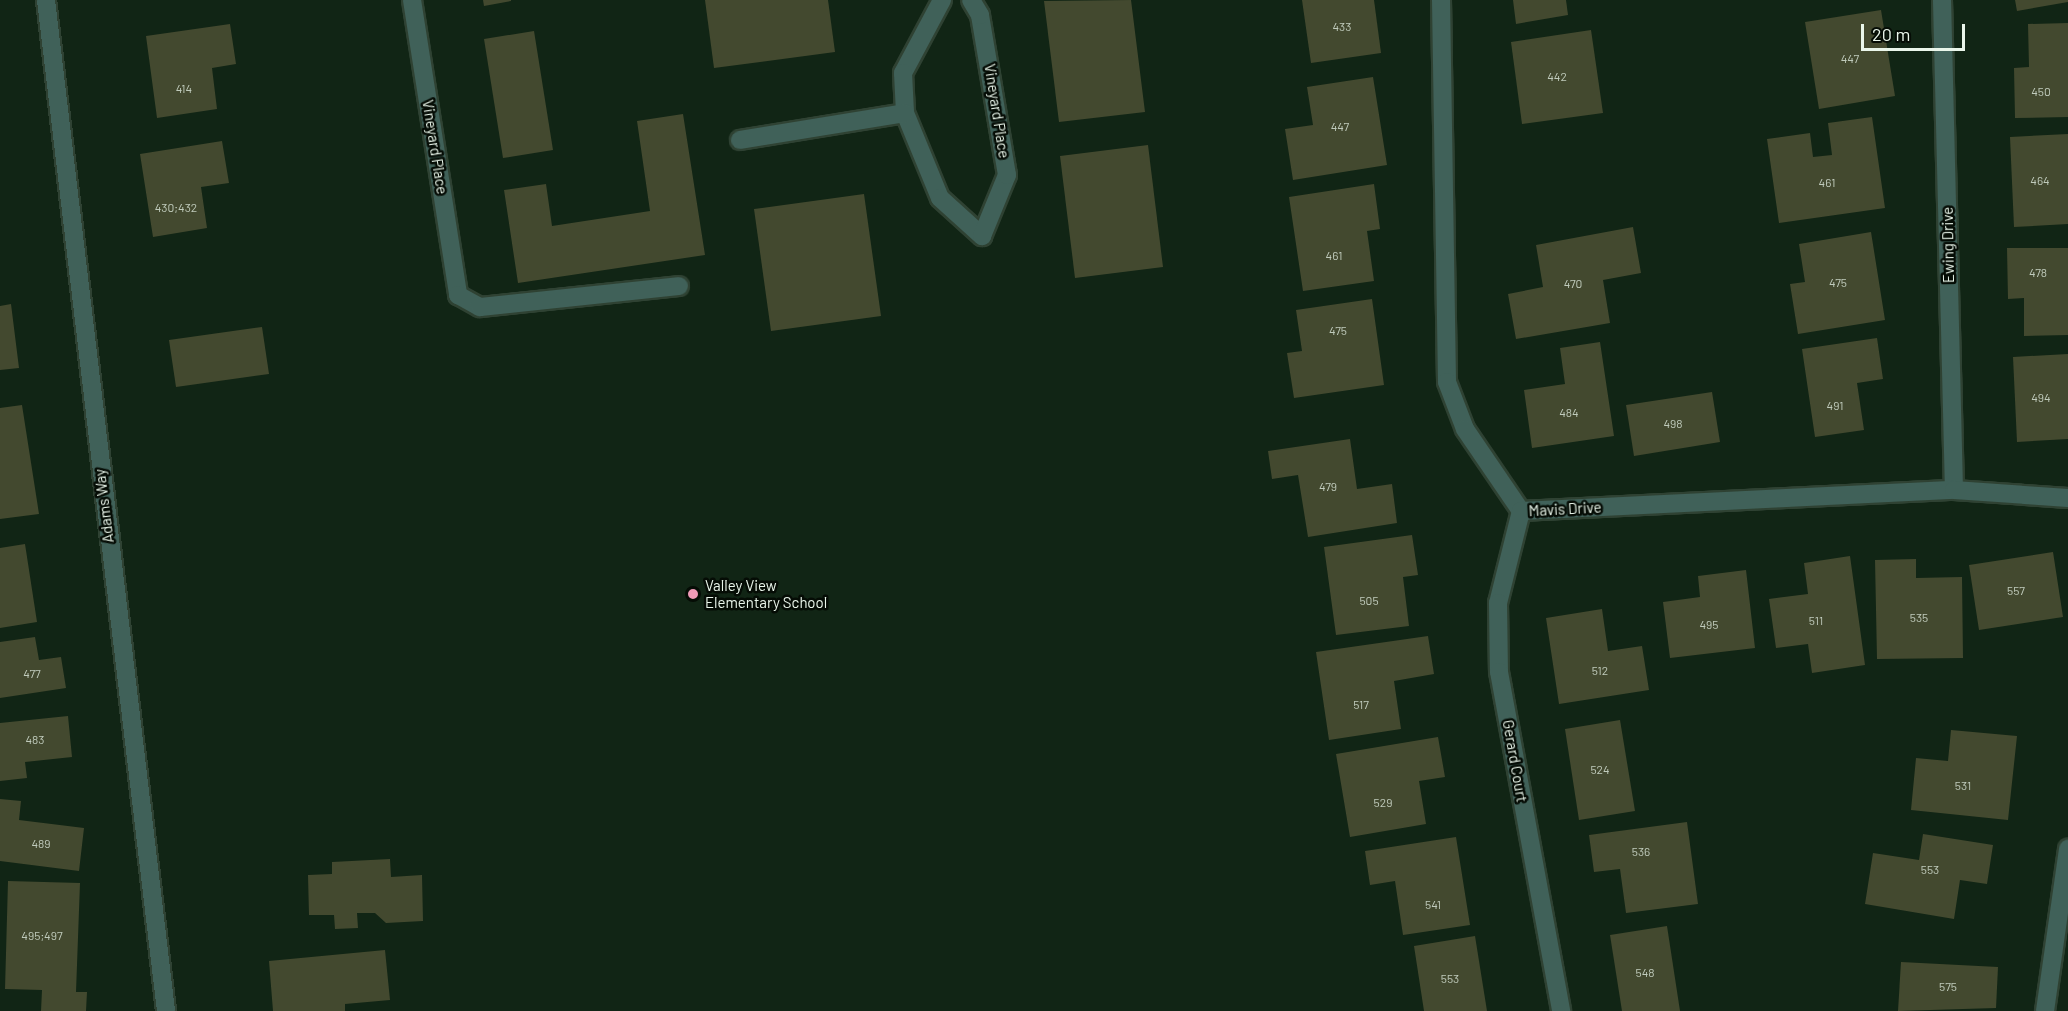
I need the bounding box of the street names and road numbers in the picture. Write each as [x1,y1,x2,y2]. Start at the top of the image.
street label: Vineyard Place [981,63,1013,159]
street label: Vineyard Place [419,99,451,195]
street label: Ewing Drive [1938,207,1958,283]
street label: Adams Way [91,468,117,544]
street label: Mavis Drive [1528,498,1602,520]
street label: Gerard Court [1499,718,1531,804]

